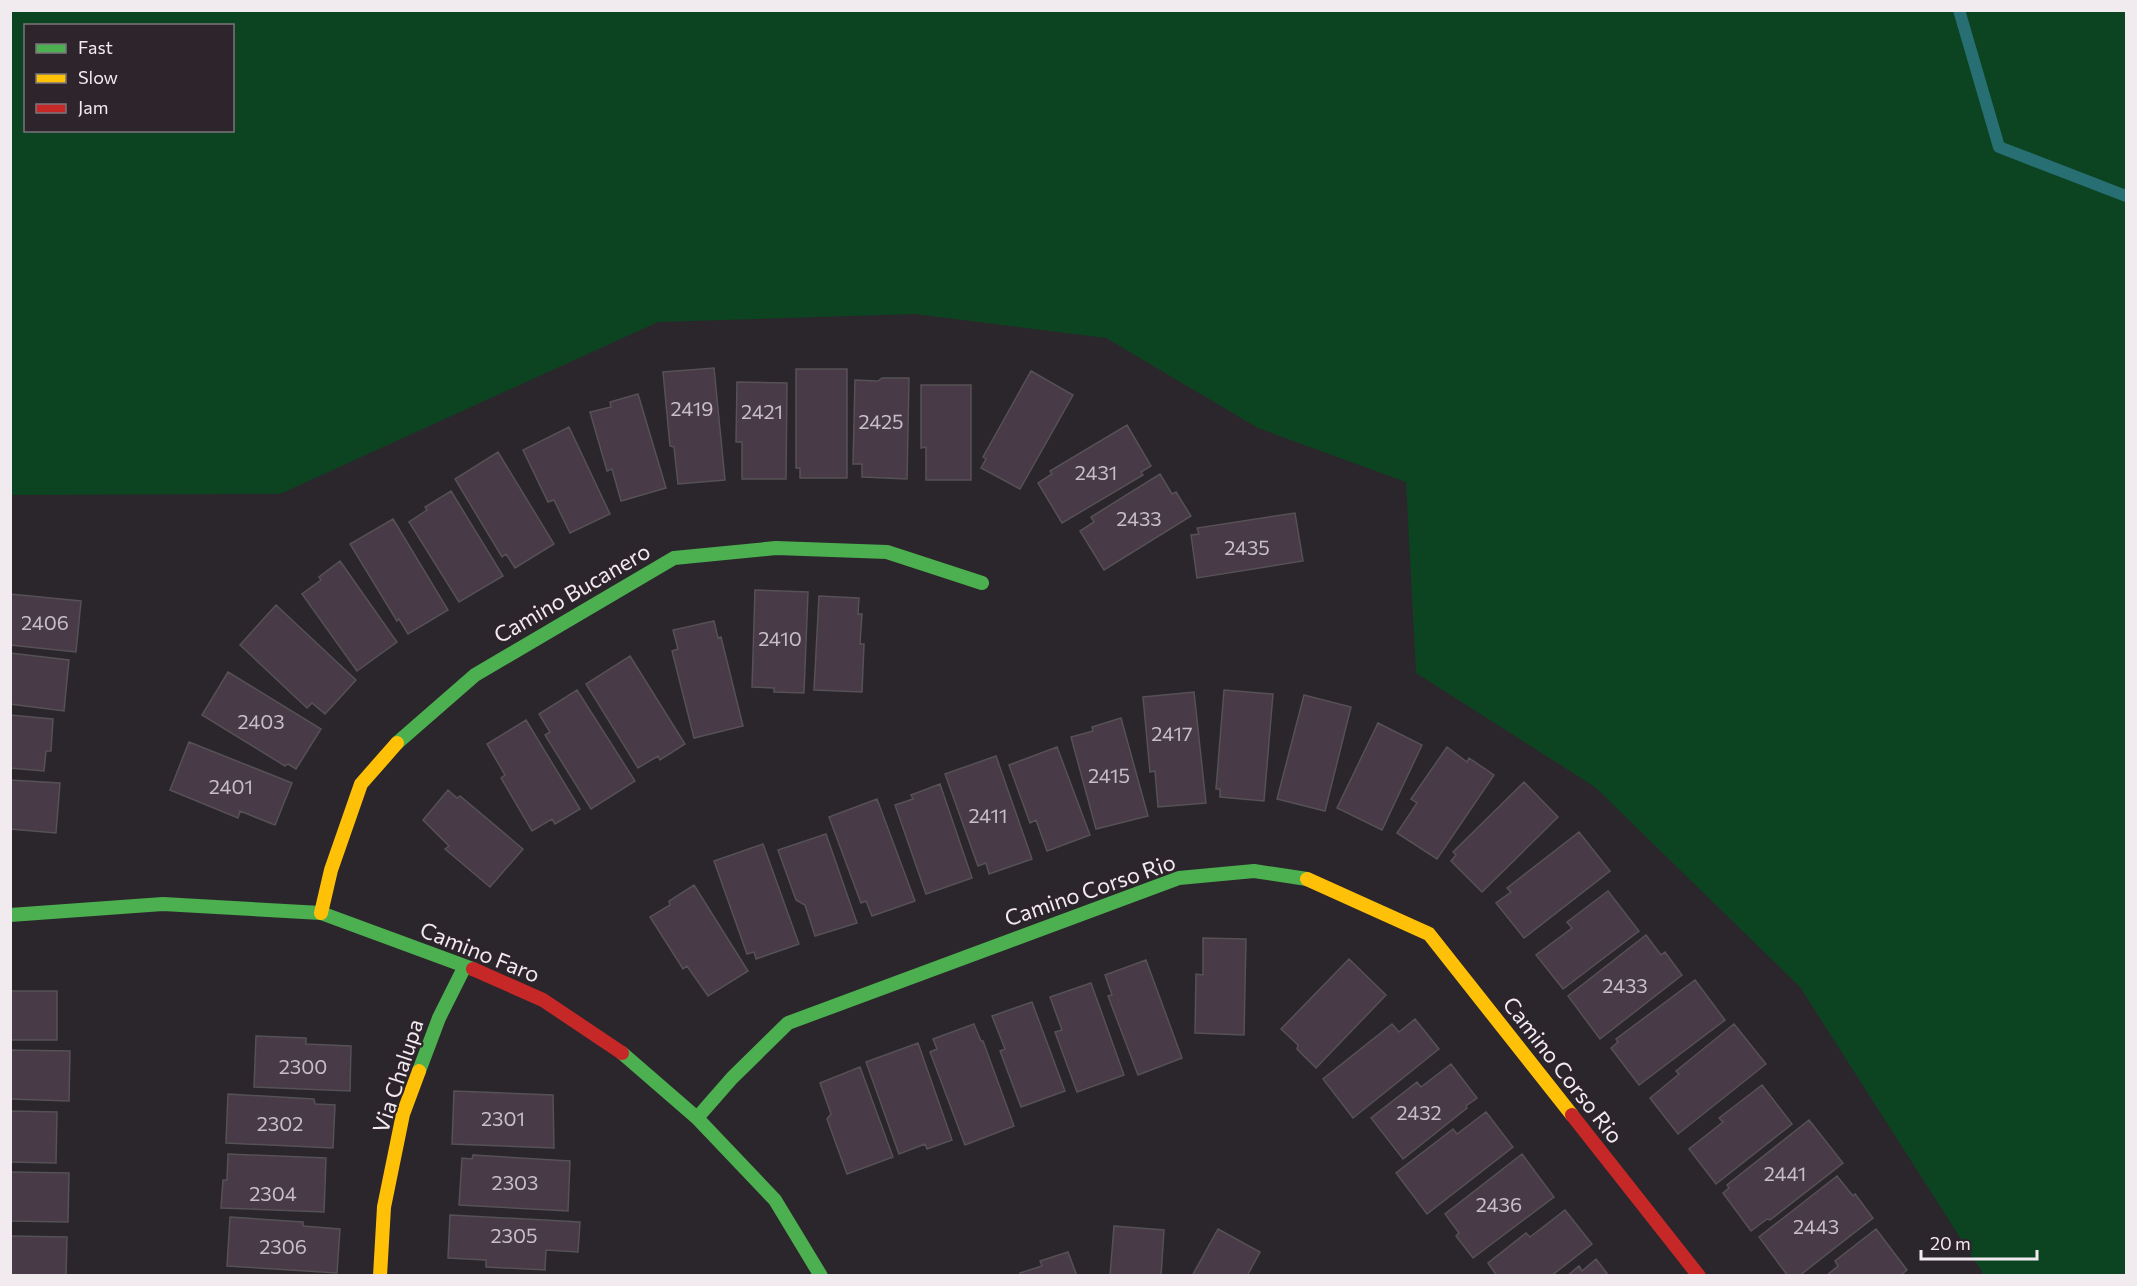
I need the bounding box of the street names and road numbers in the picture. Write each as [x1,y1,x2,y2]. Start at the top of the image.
street label: Camino Bucanero [489,537,655,648]
street label: Camino Corso Rio [1001,848,1179,931]
street label: Camino Faro [416,915,544,988]
street label: Camino Corso Rio [1498,991,1629,1148]
street label: Via Chalupa [366,1016,429,1136]

